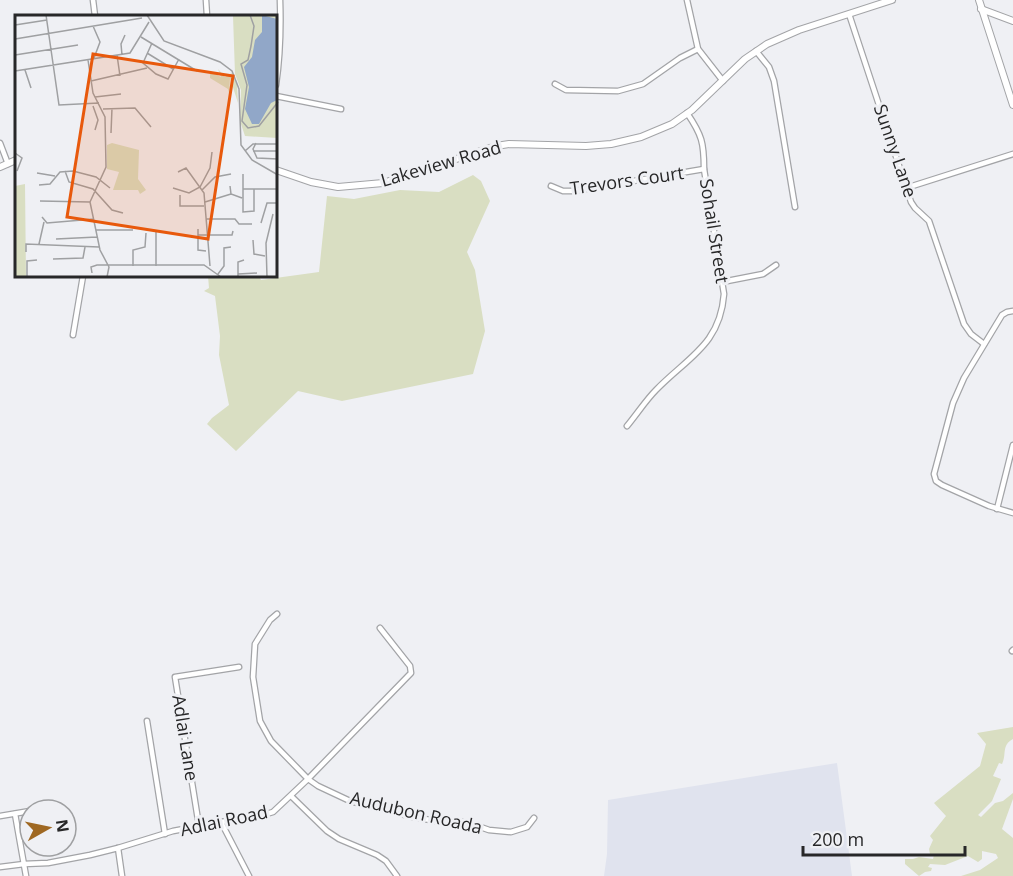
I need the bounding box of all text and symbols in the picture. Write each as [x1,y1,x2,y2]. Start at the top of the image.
inset map [15,15,278,278]
street label: Sunny Lane [869,101,923,201]
street label: Lakeview Road [378,134,504,192]
street label: Trevors Court [568,160,685,200]
street label: Sohail Street [695,177,735,285]
street label: Adlai Lane [167,693,205,783]
street label: Audubon Roada [348,785,485,839]
north arrow [18,798,78,858]
street label: Adlai Road [178,799,270,841]
text: N [51,818,75,834]
scale bar [803,819,965,857]
text: 200 m [812,827,864,851]

